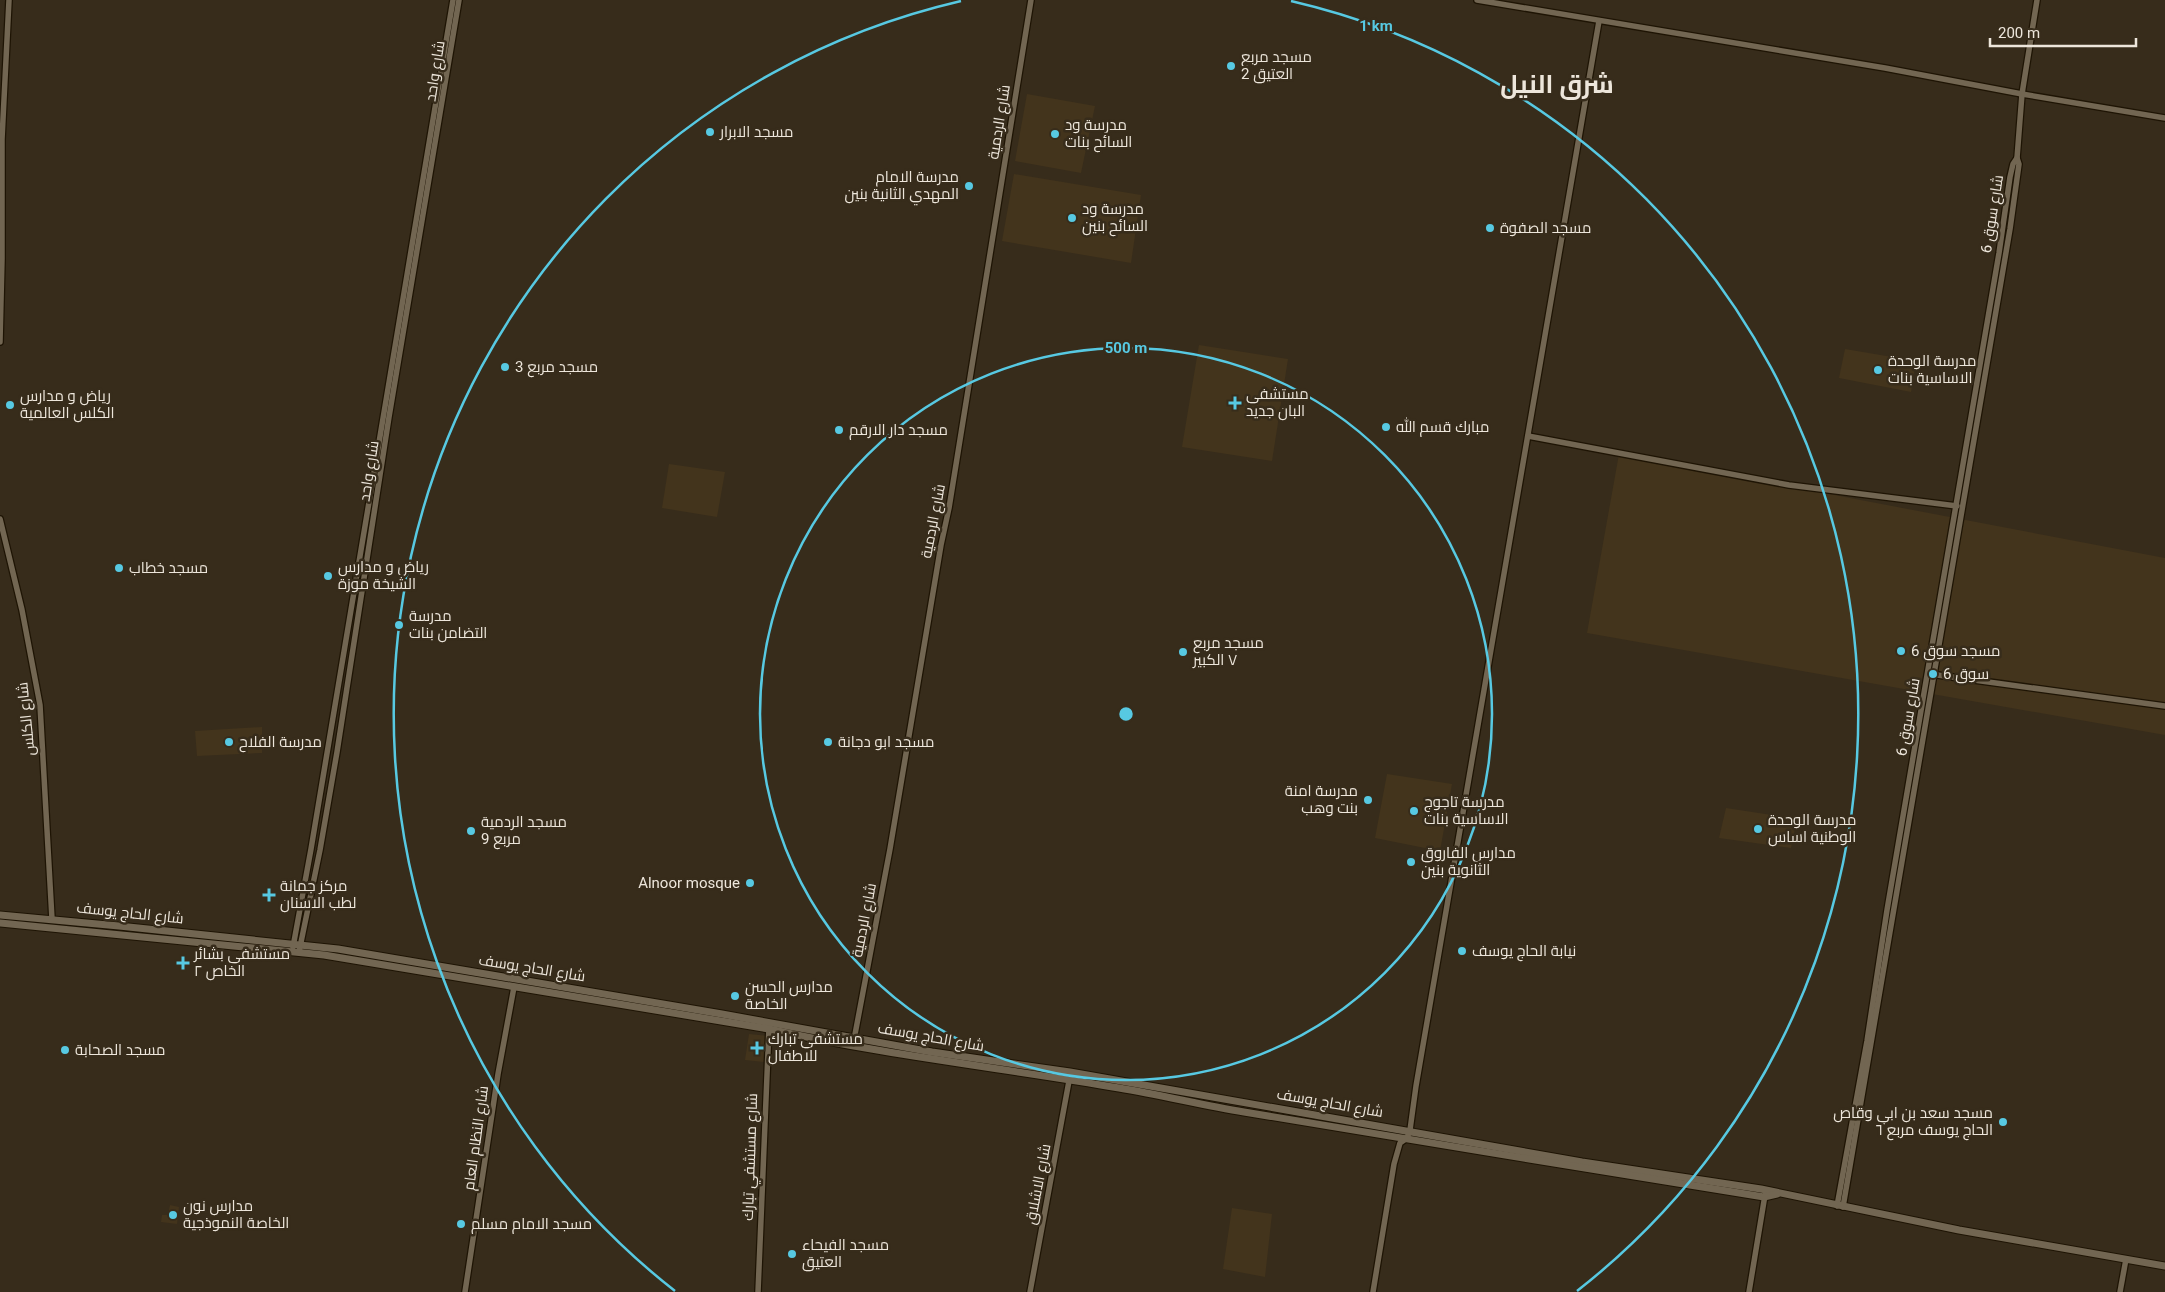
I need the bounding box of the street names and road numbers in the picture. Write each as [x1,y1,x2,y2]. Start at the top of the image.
street label: شارع واحد [421,39,451,103]
street label: شارع الردمية [984,83,1016,161]
street label: شارع سوق 6 [1977,174,2009,255]
street label: شارع واحد [355,439,385,503]
street label: شارع الردمية [917,482,951,560]
street label: شارع سوق 6 [1892,677,1926,758]
street label: شارع الكلس [13,681,41,757]
street label: شارع الردمية [848,881,882,959]
street label: شارع الحاج يوسف [75,898,185,930]
street label: شارع الحاج يوسف [477,951,587,987]
street label: شارع الحاج يوسف [876,1019,986,1057]
street label: شارع النظام العام [460,1084,494,1192]
street label: شارع الحاج يوسف [1275,1085,1385,1123]
street label: شارع مستشفي تبارك [739,1093,764,1221]
street label: شارع الاشلاق [1021,1142,1057,1226]

